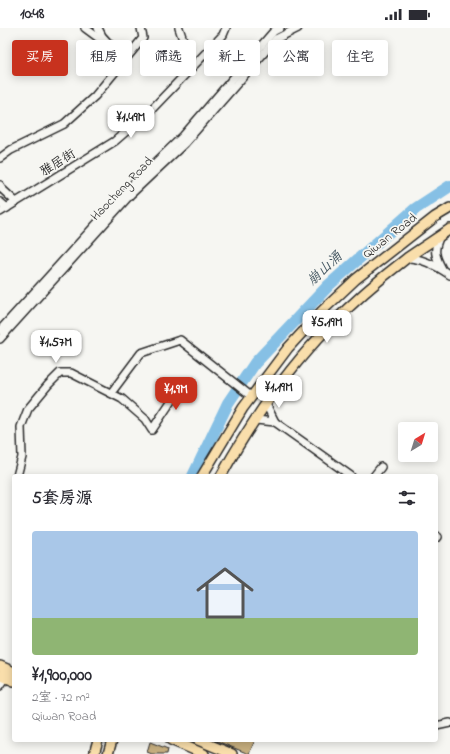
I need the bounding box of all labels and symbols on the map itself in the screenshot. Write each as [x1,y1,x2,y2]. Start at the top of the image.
pin: ¥1.49M [98,105,164,139]
street label: 雅居街 [36,145,80,181]
street label: Haocheng Road [86,152,159,226]
street label: Qiwan Road [359,208,422,263]
water label: 崩山涌 [302,246,348,291]
pin: ¥5.19M [294,310,360,344]
pin: ¥1.57M [23,330,89,364]
pin: ¥1.19M [246,375,312,409]
pin: ¥1.9M [148,377,204,411]
north arrow [398,422,438,462]

